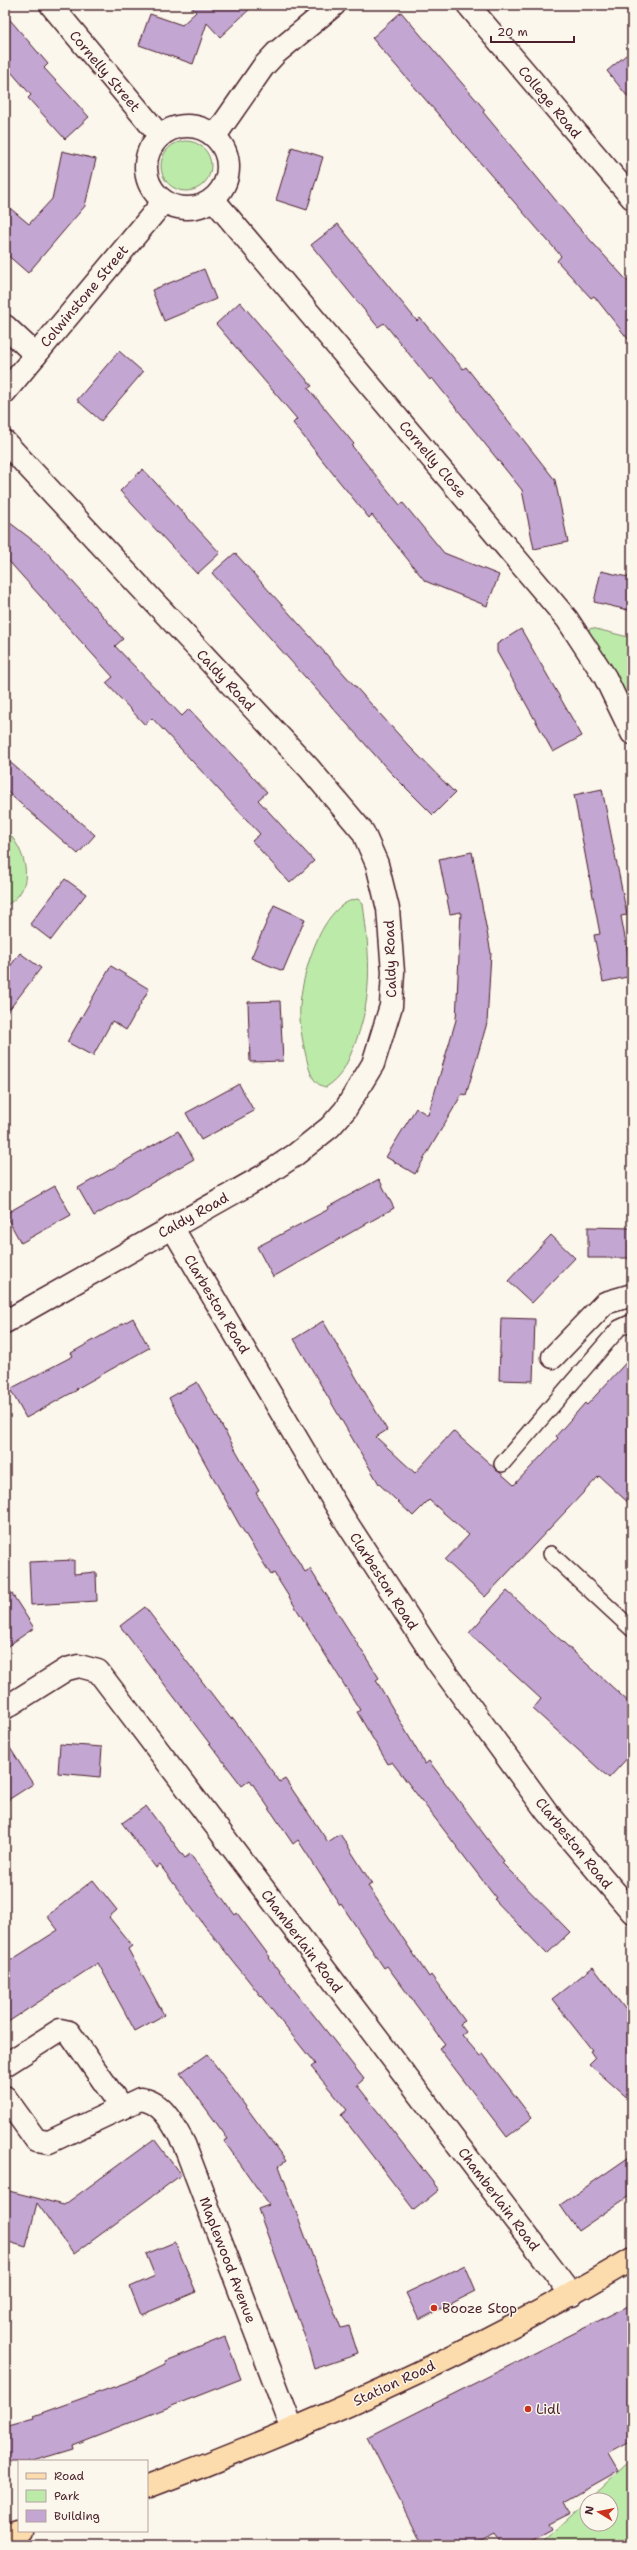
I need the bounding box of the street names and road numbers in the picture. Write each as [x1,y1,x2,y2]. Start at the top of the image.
street label: Cornelly Street [66,26,144,116]
street label: College Road [514,62,586,142]
street label: Colwinstone Street [36,241,132,351]
street label: Cornelly Close [395,417,471,501]
street label: Caldy Road [193,645,259,715]
street label: Caldy Road [380,920,400,998]
street label: Caldy Road [155,1188,231,1242]
street label: Clarbeston Road [180,1251,254,1357]
street label: Clarbeston Road [346,1529,422,1633]
street label: Clarbeston Road [532,1794,617,1893]
street label: Chamberlain Road [257,1886,347,1996]
street label: Chamberlain Road [454,2144,544,2254]
street label: Maplewood Avenue [196,2194,260,2326]
street label: Station Road [350,2356,438,2410]

